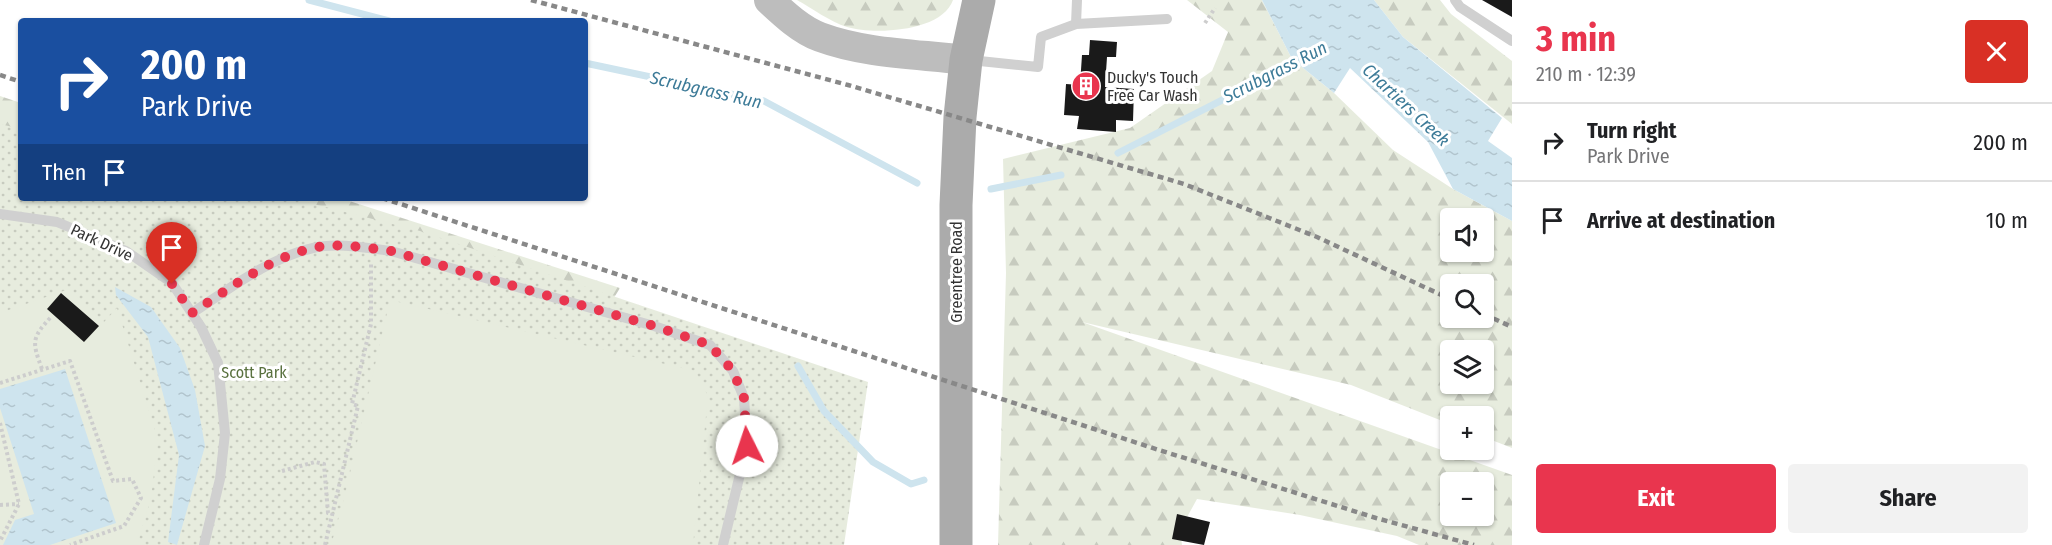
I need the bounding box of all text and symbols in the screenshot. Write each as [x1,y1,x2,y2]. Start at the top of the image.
text: 3 min [1536,17,1616,61]
button: close [1965,20,2028,83]
water label: Scrubgrass Run [1218,36,1331,108]
text: 200 m [141,40,247,90]
icon: right [42,42,120,120]
water label: Chartiers Creek [1358,59,1454,151]
text: 210 m · 12:39 [1536,62,1636,86]
water label: Scrubgrass Run [647,66,764,114]
place label: Ducky's Touch Free Car Wash [1107,68,1198,105]
building icon: Ducky's Touch Free Car Wash [1070,70,1102,102]
text: Park Drive [141,91,252,123]
text: Turn right [1587,117,1676,144]
icon: right [1536,126,1569,159]
text: 200 m [1973,129,2028,156]
text: Park Drive [1587,144,1670,168]
icon: arrive [98,156,131,189]
text: Then [42,159,86,186]
icon: arrive [1536,204,1569,237]
text: Arrive at destination [1587,207,1775,234]
text: 10 m [1986,207,2028,234]
map controls [1440,208,1494,526]
button: sound [1440,208,1494,262]
street label: Park Drive [68,220,136,265]
street label: Greentree Road [947,221,966,323]
pin [146,222,197,284]
icon: arrive [155,231,188,264]
button: search [1440,274,1494,328]
button: layers [1440,340,1494,394]
park label: Scott Park [221,363,287,382]
button: + [1440,406,1494,460]
position arrow [715,414,779,478]
button: Exit [1536,464,1776,533]
button: Share [1788,464,2028,533]
button: − [1440,472,1494,526]

